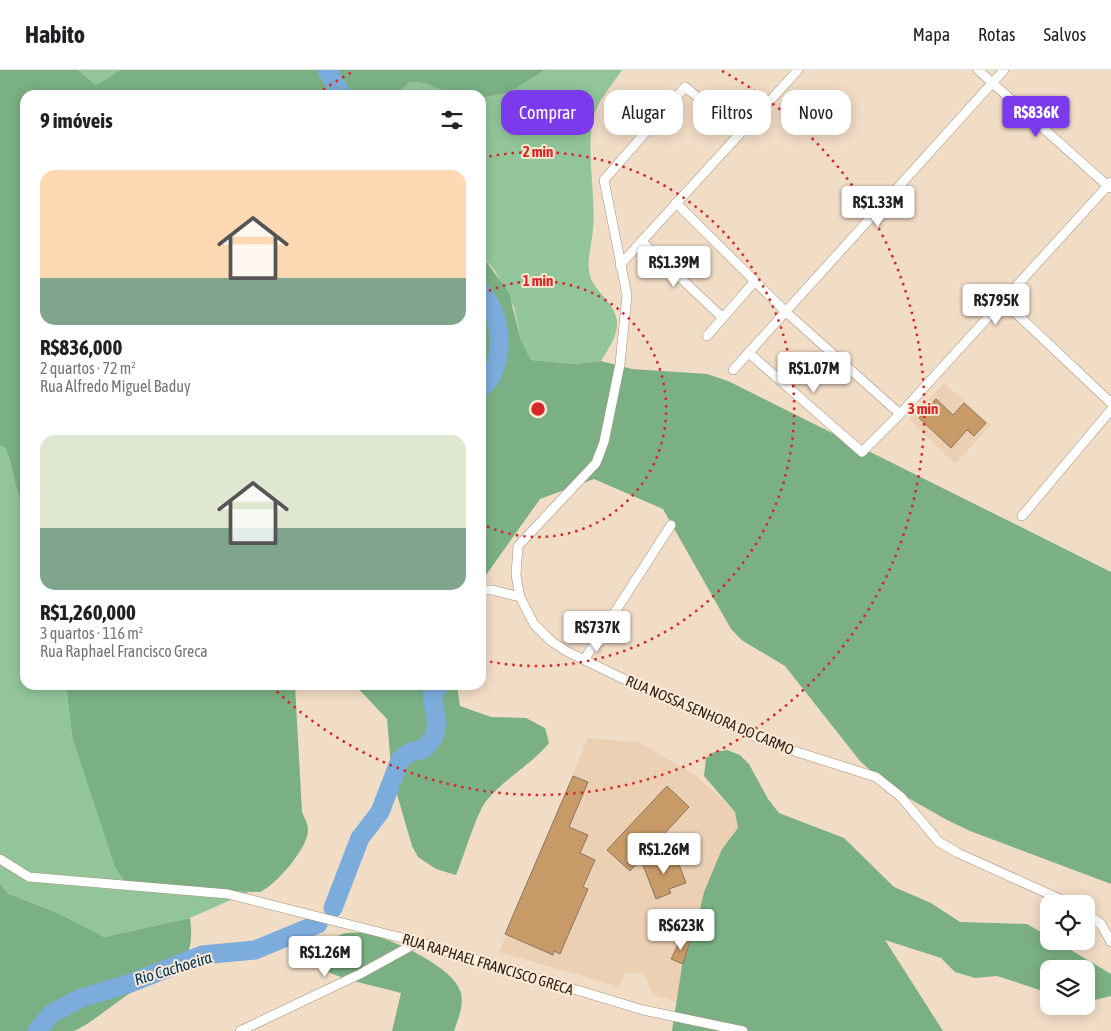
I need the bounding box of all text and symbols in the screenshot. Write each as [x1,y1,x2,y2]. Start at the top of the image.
text: Habito [25,21,85,48]
text: Mapa [913,24,950,45]
text: Rotas [978,24,1015,45]
text: Salvos [1043,24,1086,45]
chip: Comprar [501,90,594,135]
chip: Alugar [604,90,683,135]
chip: Filtros [693,90,771,135]
chip: Novo [781,90,851,135]
pin: R$836K [995,96,1077,138]
text: R$836K [1013,103,1059,121]
icon: filters [438,106,466,134]
text: 9 imóveis [40,108,113,132]
text: 2 min [523,143,553,160]
pin: R$1.33M [832,186,924,228]
text: R$1.33M [853,193,903,211]
icon: home [208,203,298,293]
pin: R$1.39M [628,246,720,288]
text: R$1.39M [649,253,699,271]
text: 1 min [523,272,553,289]
pin: R$795K [955,284,1037,326]
text: R$795K [973,291,1019,309]
text: R$836,000 [40,335,122,359]
pin: R$1.07M [768,352,860,394]
text: 2 quartos · 72 m² [40,359,136,377]
text: R$1.07M [789,359,839,377]
text: Rua Alfredo Miguel Baduy [40,377,191,395]
centre of rings [529,400,547,418]
text: 3 min [908,400,938,417]
icon: home [208,468,298,558]
text: R$1,260,000 [40,600,136,624]
pin: R$737K [556,610,638,653]
text: R$737K [574,618,620,636]
text: 3 quartos · 116 m² [40,624,143,642]
text: Rua Raphael Francisco Greca [40,642,208,660]
street label: RUA NOSSA SENHORA DO CARMO [623,672,797,758]
pin: R$1.26M [618,832,710,875]
text: R$1.26M [639,840,689,858]
map controls [1040,895,1095,1015]
button: locate [1040,895,1095,950]
pin: R$623K [640,908,722,951]
text: R$623K [658,916,704,934]
street label: RUA RAPHAEL FRANCISCO GRECA [400,930,576,998]
pin: R$1.26M [279,936,371,978]
text: R$1.26M [300,943,350,961]
water label: Rio Cachoeira [132,948,214,988]
button: layers [1040,960,1095,1015]

